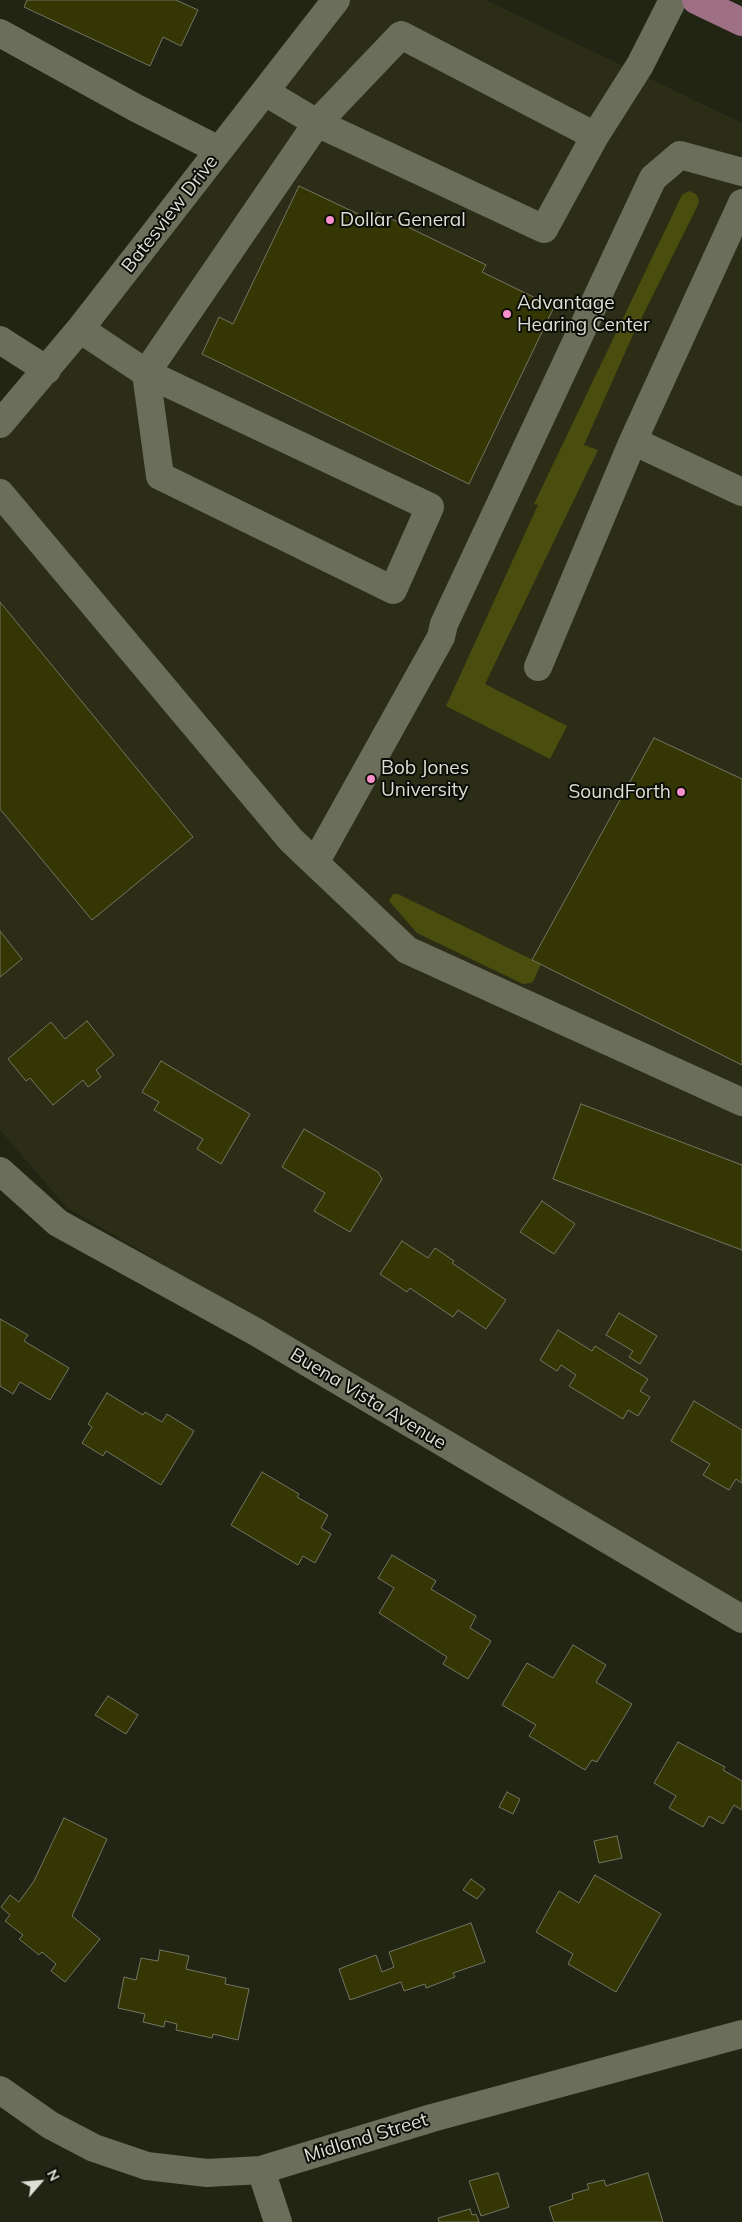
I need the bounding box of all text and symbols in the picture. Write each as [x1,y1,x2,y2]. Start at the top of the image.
street label: Batesview Drive [117,151,223,277]
place label: Dollar General [340,209,466,231]
marker: Dollar General [324,214,336,226]
place label: Advantage Hearing Center [517,292,650,336]
marker: Advantage Hearing Center [501,308,513,320]
place label: Bob Jones University [381,757,469,801]
marker: Bob Jones University [365,773,377,785]
place label: SoundForth [568,781,671,803]
marker: SoundForth [675,786,687,798]
street label: Buena Vista Avenue [286,1343,450,1455]
street label: Midland Street [301,2108,431,2168]
north arrow [15,2157,65,2207]
text: N [43,2166,64,2184]

